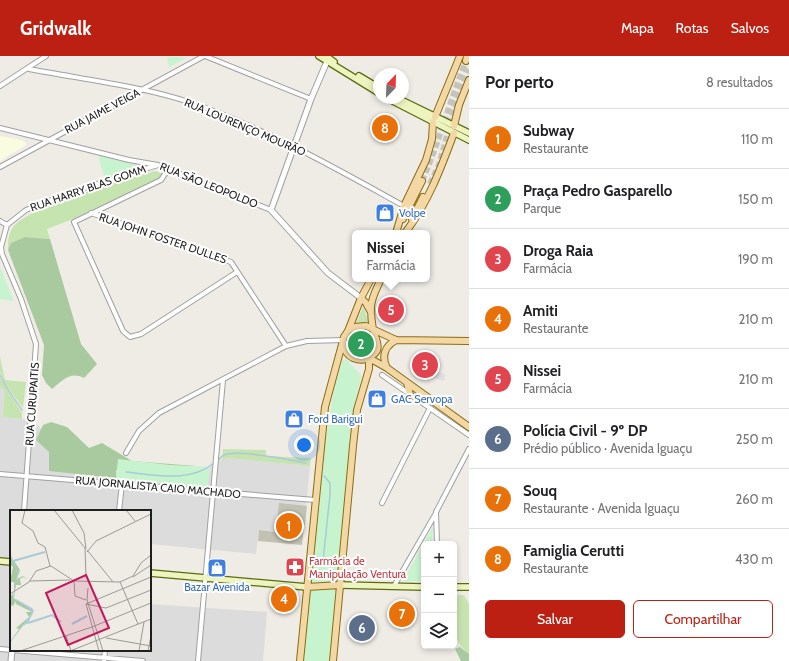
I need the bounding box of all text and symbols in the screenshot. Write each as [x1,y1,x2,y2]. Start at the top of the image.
text: Gridwalk [20,17,92,40]
text: Mapa [621,19,654,37]
text: Rotas [676,19,709,37]
text: Salvos [731,19,769,37]
north arrow [373,68,409,104]
text: Por perto [485,72,554,92]
text: 8 resultados [706,74,773,90]
street label: RUA JAIME VEIGA [62,85,142,137]
street label: RUA LOURENÇO MOURÃO [182,95,308,159]
pin: 8 [372,113,398,143]
text: Subway [523,122,574,140]
text: 1 [496,131,500,147]
text: 110 m [741,131,773,147]
text: Restaurante [523,140,588,156]
street label: RUA SÃO LEOPOLDO [158,159,261,211]
street label: RUA HARRY BLAS GOMM [28,162,148,214]
text: Praça Pedro Gasparello [523,182,672,200]
text: 2 [495,191,501,207]
text: 150 m [738,191,773,207]
text: Parque [523,200,561,216]
shop icon: Volpe [374,202,396,224]
place label: Volpe [399,206,426,220]
street label: RUA JOHN FOSTER DULLES [97,210,229,267]
popup [352,230,430,282]
text: Nissei [367,239,405,257]
text: Droga Raia [523,242,593,260]
text: 3 [494,251,502,267]
text: 190 m [738,251,773,267]
text: Farmácia [367,257,415,273]
text: Farmácia [523,260,572,276]
pin: 5 [378,295,404,325]
text: Amiti [523,302,558,320]
text: 4 [494,311,502,327]
text: 210 m [739,311,773,327]
text: Restaurante [523,320,588,336]
pin: 2 [348,329,374,359]
pin: 3 [412,350,438,380]
street label: RUA CURUPAITIS [22,361,42,446]
text: Nissei [523,362,561,380]
text: 5 [495,371,501,387]
text: 210 m [739,371,773,387]
text: Farmácia [523,380,572,396]
shop icon: GAC Servopa [366,388,388,410]
place label: GAC Servopa [391,392,453,406]
shop icon: Ford Barigui [283,408,305,430]
place label: Ford Barigui [308,412,362,426]
text: Polícia Civil - 9º DP [523,422,647,440]
text: 6 [494,431,502,447]
text: 250 m [736,431,773,447]
your location [294,435,314,455]
text: Prédio público · Avenida Iguaçu [523,440,692,456]
street label: RUA JORNALISTA CAIO MACHADO [75,473,242,501]
text: Souq [523,482,557,500]
text: 7 [495,491,501,507]
text: 260 m [735,491,773,507]
text: Restaurante · Avenida Iguaçu [523,500,680,516]
inset map [10,510,151,651]
pin: 1 [276,511,302,541]
map controls [421,541,457,649]
button: + [421,541,457,577]
text: Famiglia Cerutti [523,542,624,560]
text: 8 [494,551,502,567]
text: 430 m [735,551,773,567]
place label: Farmácia de Manipulação Ventura [309,554,407,581]
pharmacy icon: Farmácia de Manipulação Ventura [284,556,306,578]
shop icon: Bazar Avenida [206,557,228,579]
text: Restaurante [523,560,588,576]
button: − [421,577,457,613]
place label: Bazar Avenida [184,580,250,594]
pin: 4 [271,584,297,614]
pin: 7 [389,599,415,629]
button: Salvar [485,600,625,638]
button: Compartilhar [633,600,773,638]
pin: 6 [349,613,375,643]
button: layers [421,613,457,649]

